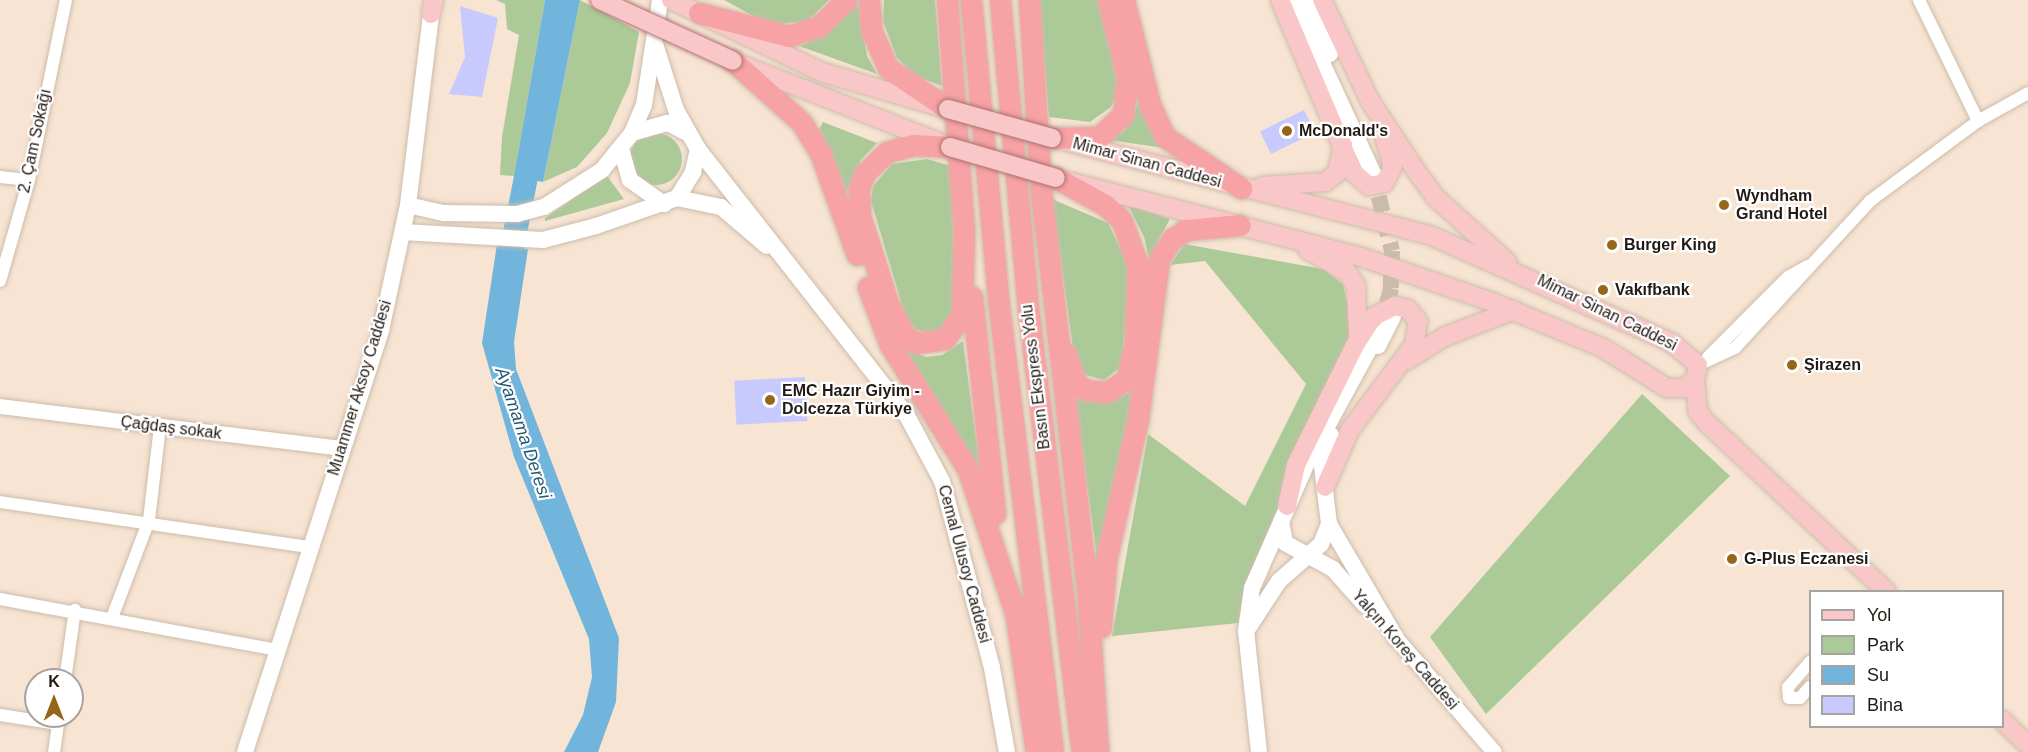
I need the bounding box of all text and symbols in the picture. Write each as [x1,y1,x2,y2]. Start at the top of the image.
street label: 2. Çam Sokağı [15,87,55,195]
place label: McDonald's [1299,121,1388,141]
marker: McDonald's [1280,124,1294,138]
street label: Mimar Sinan Caddesi [1071,134,1223,192]
place label: Wyndham Grand Hotel [1736,186,1828,224]
marker: Wyndham Grand Hotel [1717,198,1731,212]
place label: Burger King [1624,235,1716,255]
marker: Burger King [1605,238,1619,252]
street label: Mimar Sinan Caddesi [1534,271,1680,355]
place label: Vakıfbank [1615,280,1690,300]
marker: Vakıfbank [1596,283,1610,297]
street label: Muammer Aksoy Caddesi [324,298,396,478]
street label: Basın Ekspress Yolu [1018,303,1054,451]
place label: Şirazen [1804,355,1861,375]
marker: Şirazen [1785,358,1799,372]
water label: Ayamama Deresi [490,364,556,502]
place label: EMC Hazır Giyim - Dolcezza Türkiye [782,381,920,419]
marker: EMC Hazır Giyim - Dolcezza Türkiye [763,393,777,407]
street label: Çağdaş sokak [120,412,222,444]
street label: Cemal Ulusoy Caddesi [934,483,994,645]
place label: G-Plus Eczanesi [1744,549,1868,569]
marker: G-Plus Eczanesi [1725,552,1739,566]
street label: Yalçın Koreş Caddesi [1348,586,1462,714]
legend [1809,590,2004,728]
text: Yol [1867,605,1891,625]
text: Park [1867,635,1904,655]
text: Su [1867,665,1889,685]
north arrow [24,668,84,728]
text: K [48,673,60,690]
text: Bina [1867,695,1903,715]

